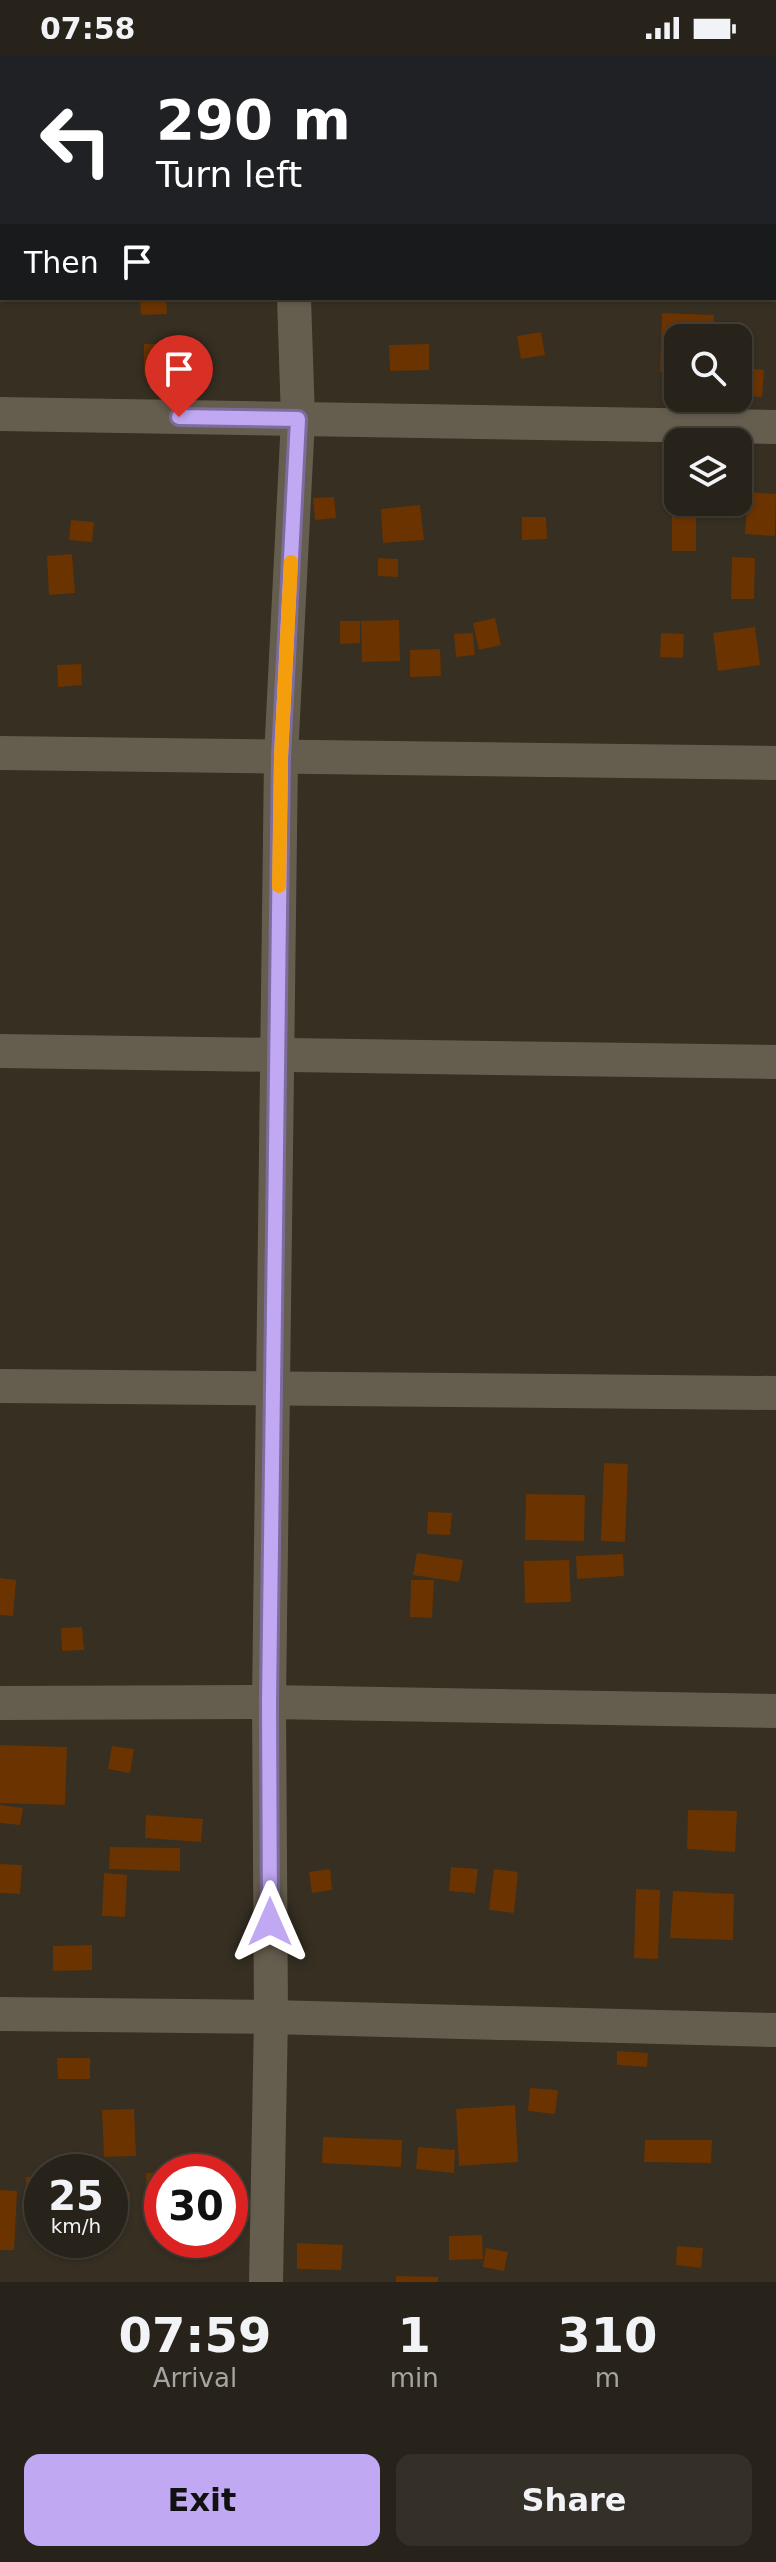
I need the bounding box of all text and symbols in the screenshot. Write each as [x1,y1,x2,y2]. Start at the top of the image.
text: 07:58 [40,11,136,46]
text: 290 m [156,87,351,152]
icon: left [24,88,128,192]
text: Turn left [156,154,302,195]
icon: arrive [115,240,159,284]
text: Then [24,245,99,280]
map controls [664,324,752,516]
button: search [664,324,752,412]
pin [145,335,213,417]
icon: arrive [157,347,201,391]
button: layers [664,428,752,516]
position arrow [228,1880,312,1964]
speed limit sign: 30 [144,2154,248,2258]
text: 25 [48,2173,104,2219]
text: km/h [51,2214,101,2238]
text: 07:59 [118,2307,271,2363]
text: 1 [398,2307,431,2363]
text: 310 [557,2307,657,2363]
text: Arrival [153,2363,237,2393]
text: min [390,2363,439,2393]
text: m [595,2363,620,2393]
button: Exit [24,2454,380,2546]
button: Share [396,2454,752,2546]

